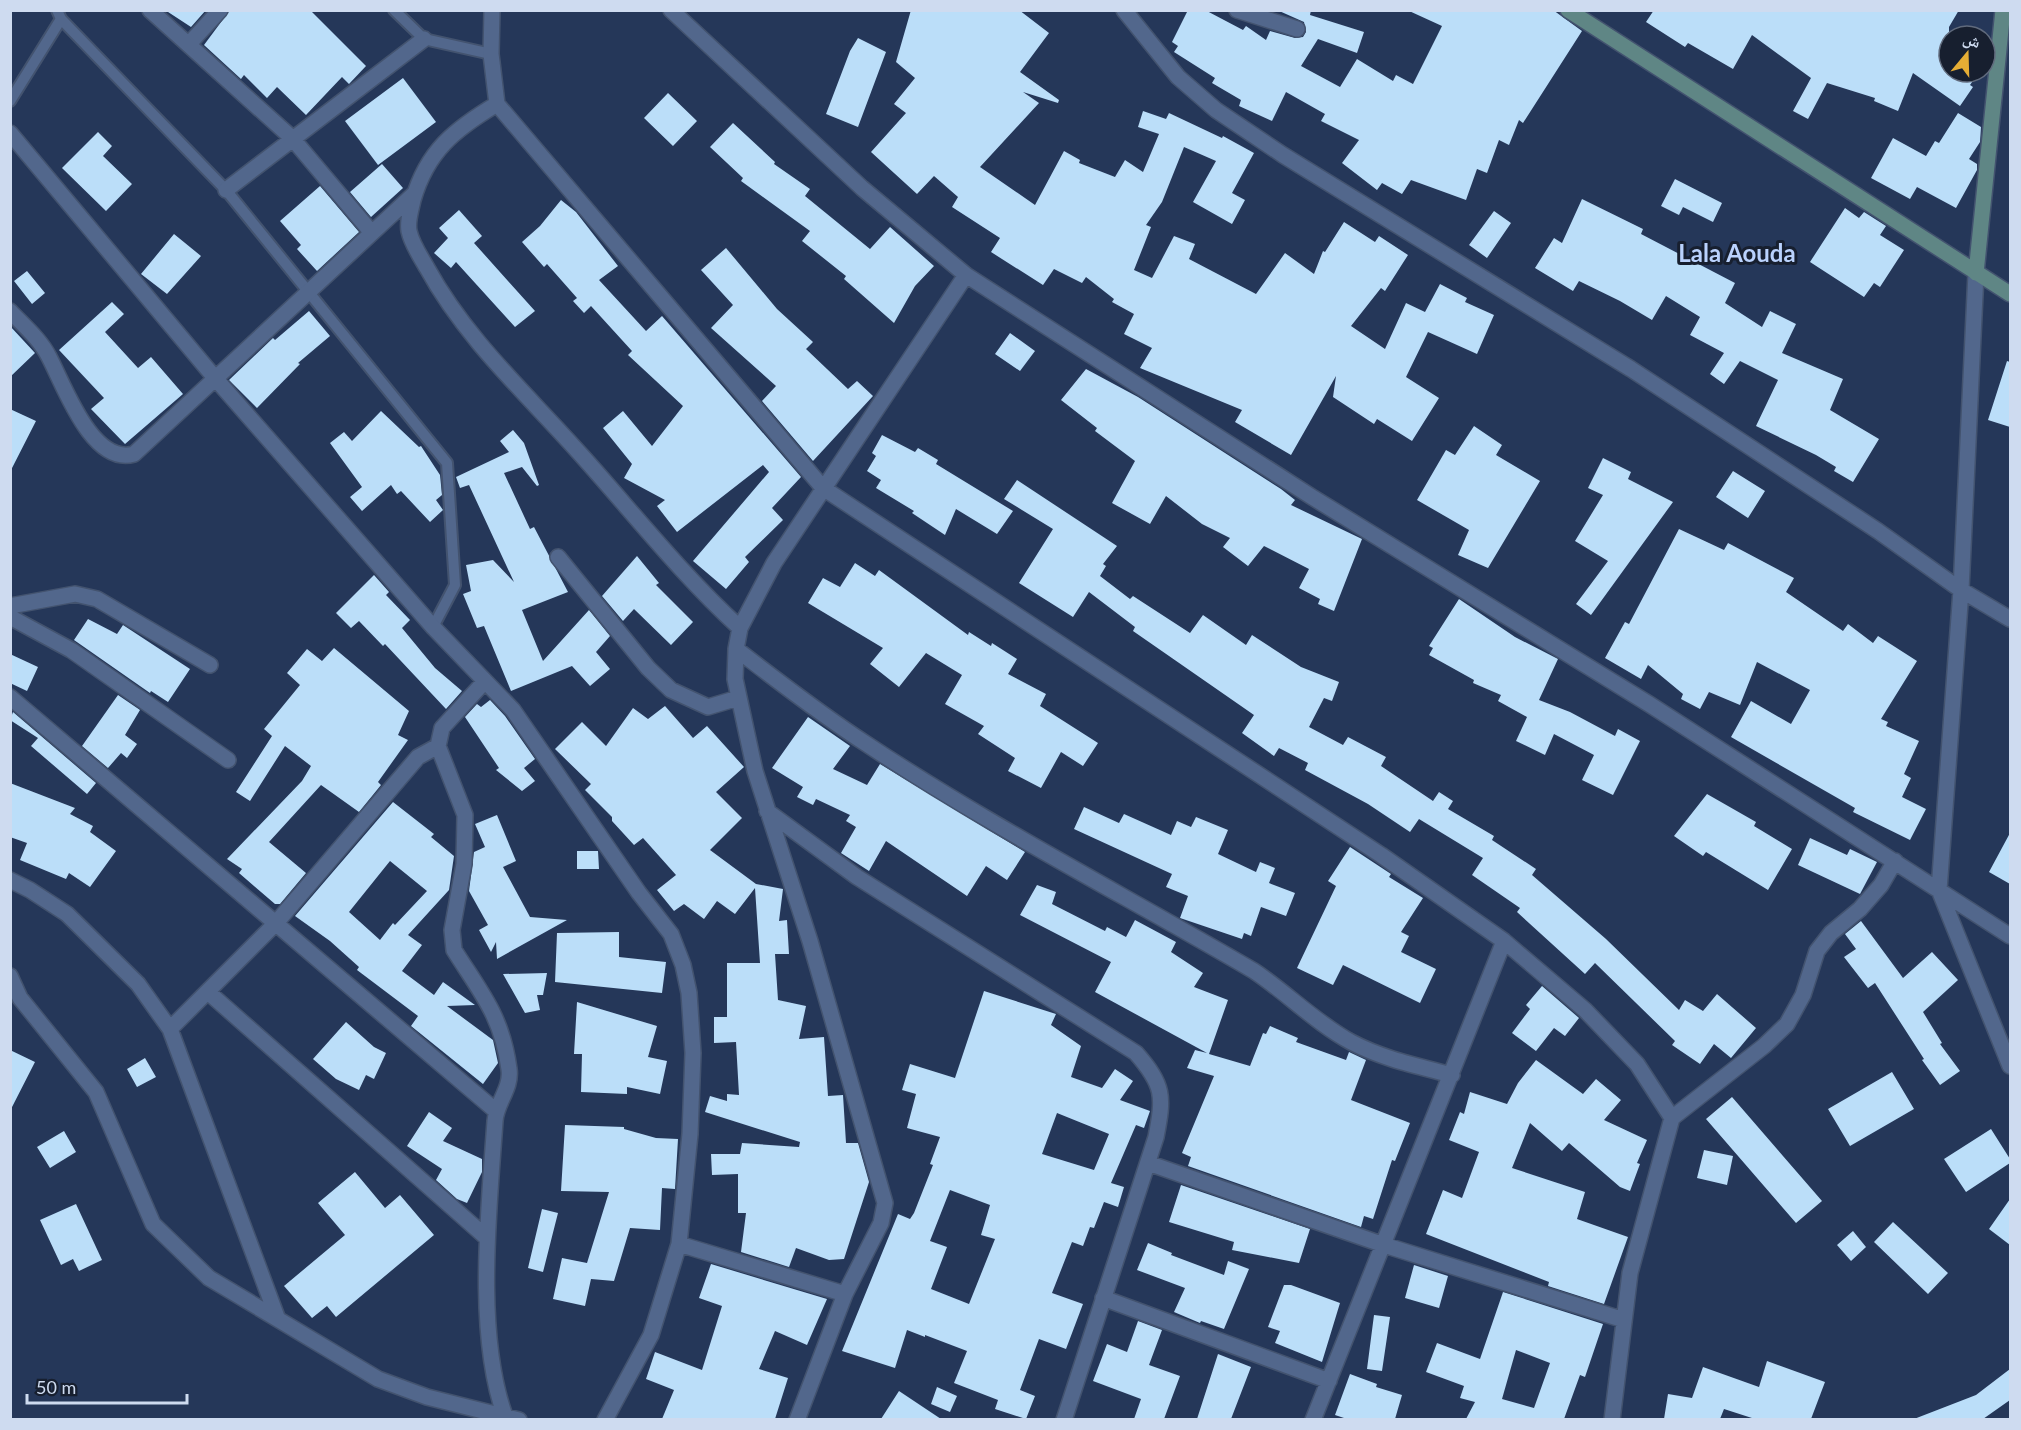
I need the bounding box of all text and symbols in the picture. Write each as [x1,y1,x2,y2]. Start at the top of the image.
north arrow [1937,24,1997,84]
text: ش [1961,28,1983,52]
district label: Lala Aouda [1678,238,1796,267]
scale bar [27,1367,188,1405]
text: 50 m [36,1376,76,1398]

